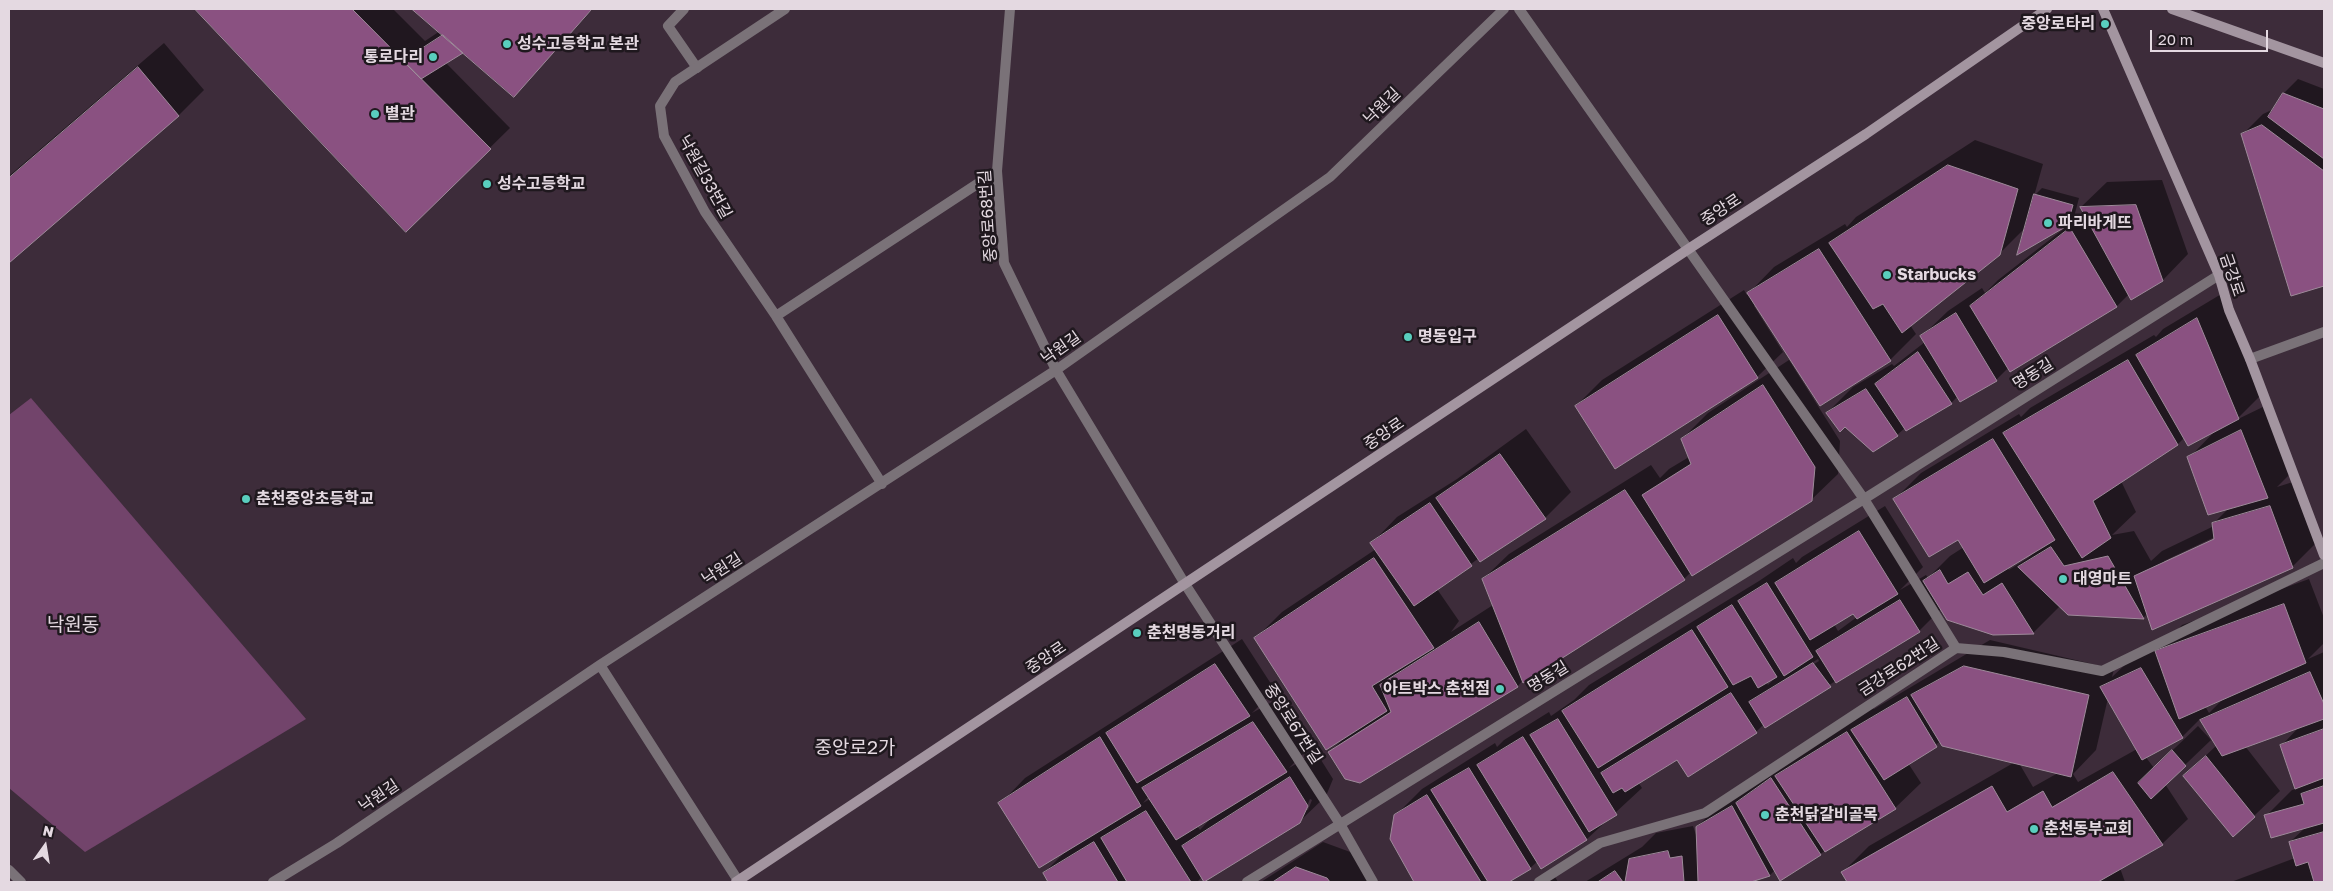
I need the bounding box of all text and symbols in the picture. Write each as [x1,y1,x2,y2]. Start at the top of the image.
place label: 중앙로타리 [2021,14,2095,34]
marker: 중앙로타리 [2099,18,2111,30]
scale bar [2153,20,2270,52]
text: 20 m [2158,30,2193,48]
place label: 성수고등학교 본관 [517,34,639,54]
marker: 성수고등학교 본관 [501,38,513,50]
place label: 통로다리 [364,47,423,67]
marker: 통로다리 [427,51,439,63]
street label: 낙원길 [1359,84,1405,128]
place label: 별관 [385,104,414,124]
marker: 별관 [369,108,381,120]
street label: 낙원길33번길 [674,132,736,222]
street label: 중앙로68번길 [975,169,1001,263]
place label: 성수고등학교 [497,174,585,194]
marker: 성수고등학교 [481,178,493,190]
street label: 중앙로 [1697,190,1745,230]
place label: 파리바게뜨 [2058,213,2132,233]
marker: 파리바게뜨 [2042,217,2054,229]
street label: 금강로 [2216,251,2248,299]
place label: Starbucks [1897,265,1976,285]
marker: Starbucks [1881,269,1893,281]
street label: 낙원길 [1037,327,1085,369]
place label: 명동입구 [1418,327,1477,347]
marker: 명동입구 [1402,331,1414,343]
street label: 명동길 [2009,354,2057,394]
street label: 중앙로 [1360,414,1408,454]
place label: 춘천중앙초등학교 [256,489,374,509]
marker: 춘천중앙초등학교 [240,493,252,505]
street label: 낙원길 [698,549,746,589]
place label: 대영마트 [2073,569,2132,589]
marker: 대영마트 [2057,573,2069,585]
district label: 낙원동 [47,614,99,636]
place label: 춘천명동거리 [1147,623,1235,643]
marker: 춘천명동거리 [1131,627,1143,639]
street label: 금강로62번길 [1855,634,1943,700]
street label: 중앙로 [1022,638,1070,678]
street label: 명동길 [1524,657,1572,697]
place label: 아트박스 춘천점 [1383,679,1490,699]
street label: 중앙로67번길 [1260,680,1326,768]
marker: 아트박스 춘천점 [1494,683,1506,695]
district label: 중앙로2가 [815,737,895,759]
street label: 낙원길 [355,776,403,816]
place label: 춘천닭갈비골목 [1775,805,1878,825]
marker: 춘천닭갈비골목 [1759,809,1771,821]
place label: 춘천동부교회 [2044,819,2132,839]
north arrow [20,821,70,871]
text: N [41,821,56,840]
marker: 춘천동부교회 [2028,823,2040,835]

